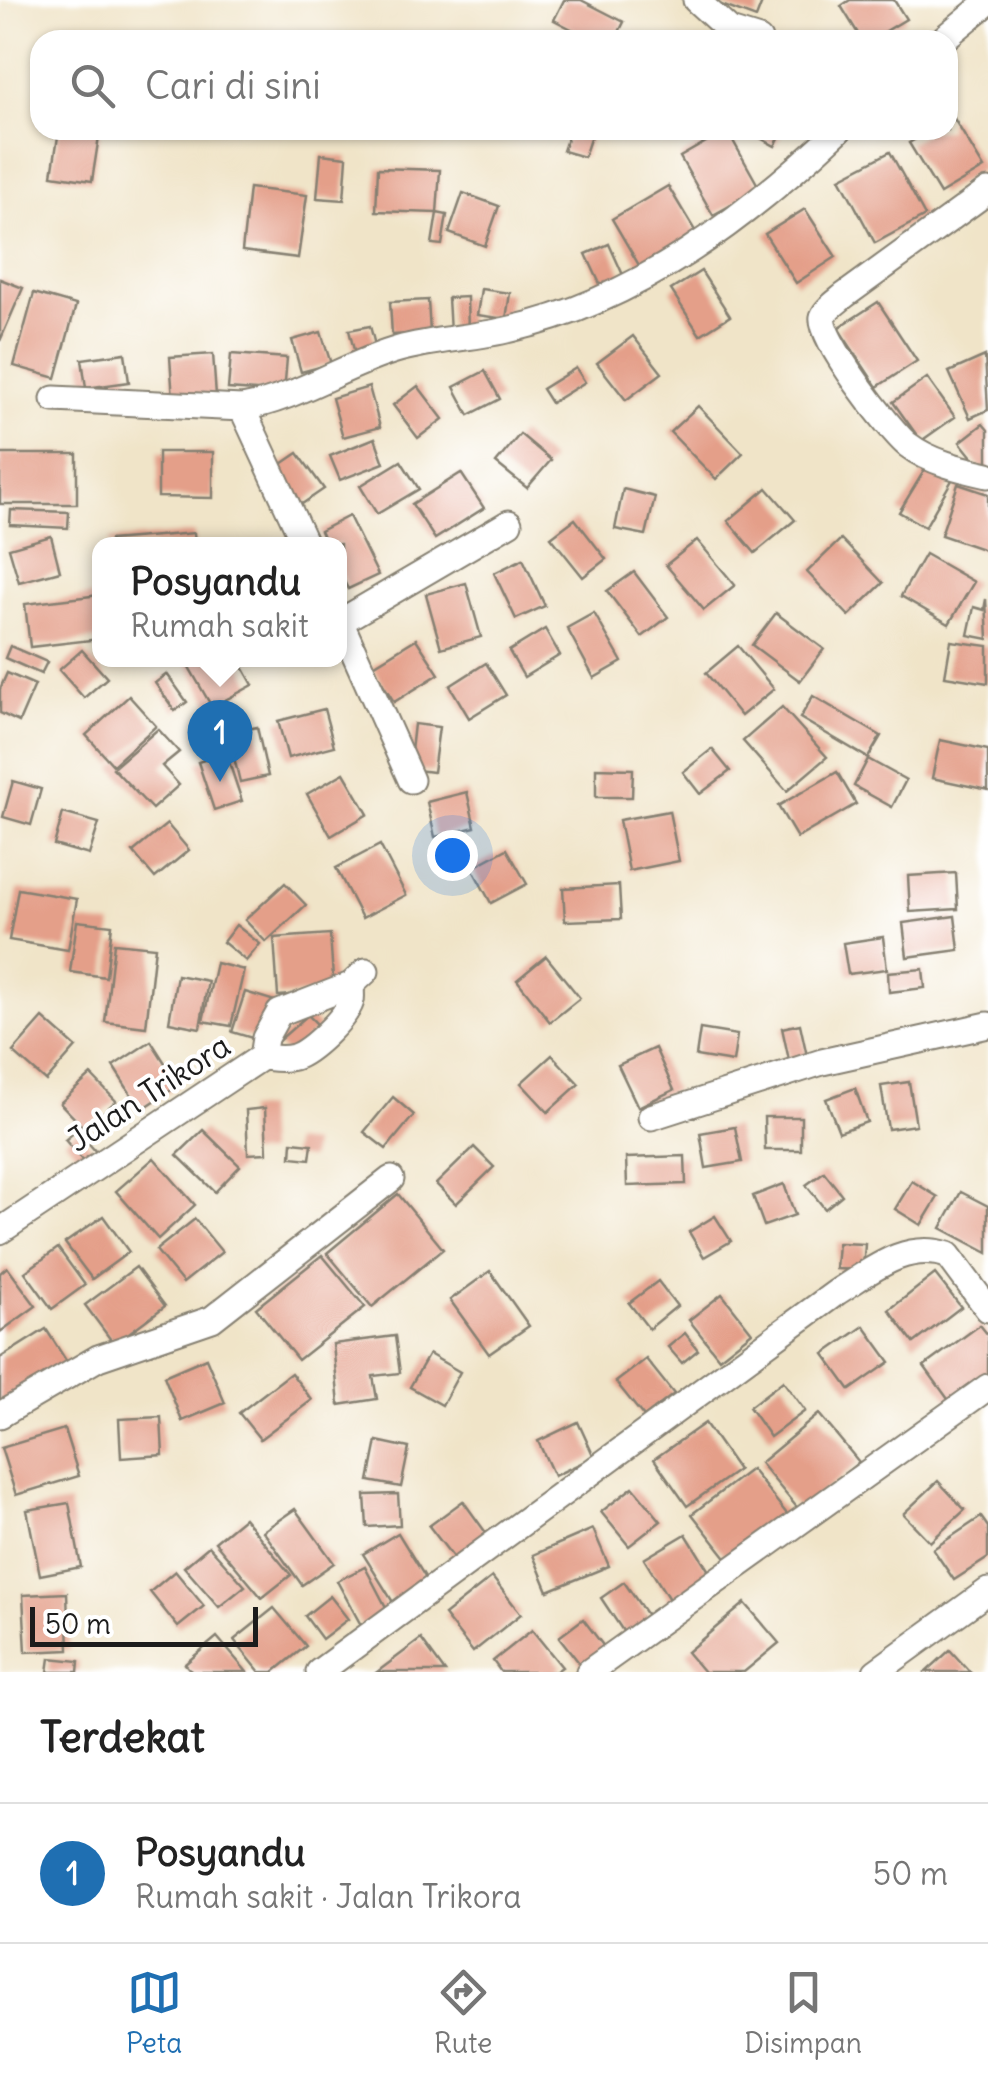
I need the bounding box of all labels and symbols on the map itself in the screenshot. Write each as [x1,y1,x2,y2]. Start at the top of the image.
pin: 1 [188,700,252,782]
your location [427,830,478,881]
street label: Jalan Trikora [60,1025,238,1160]
scale bar [30,1602,258,1646]

